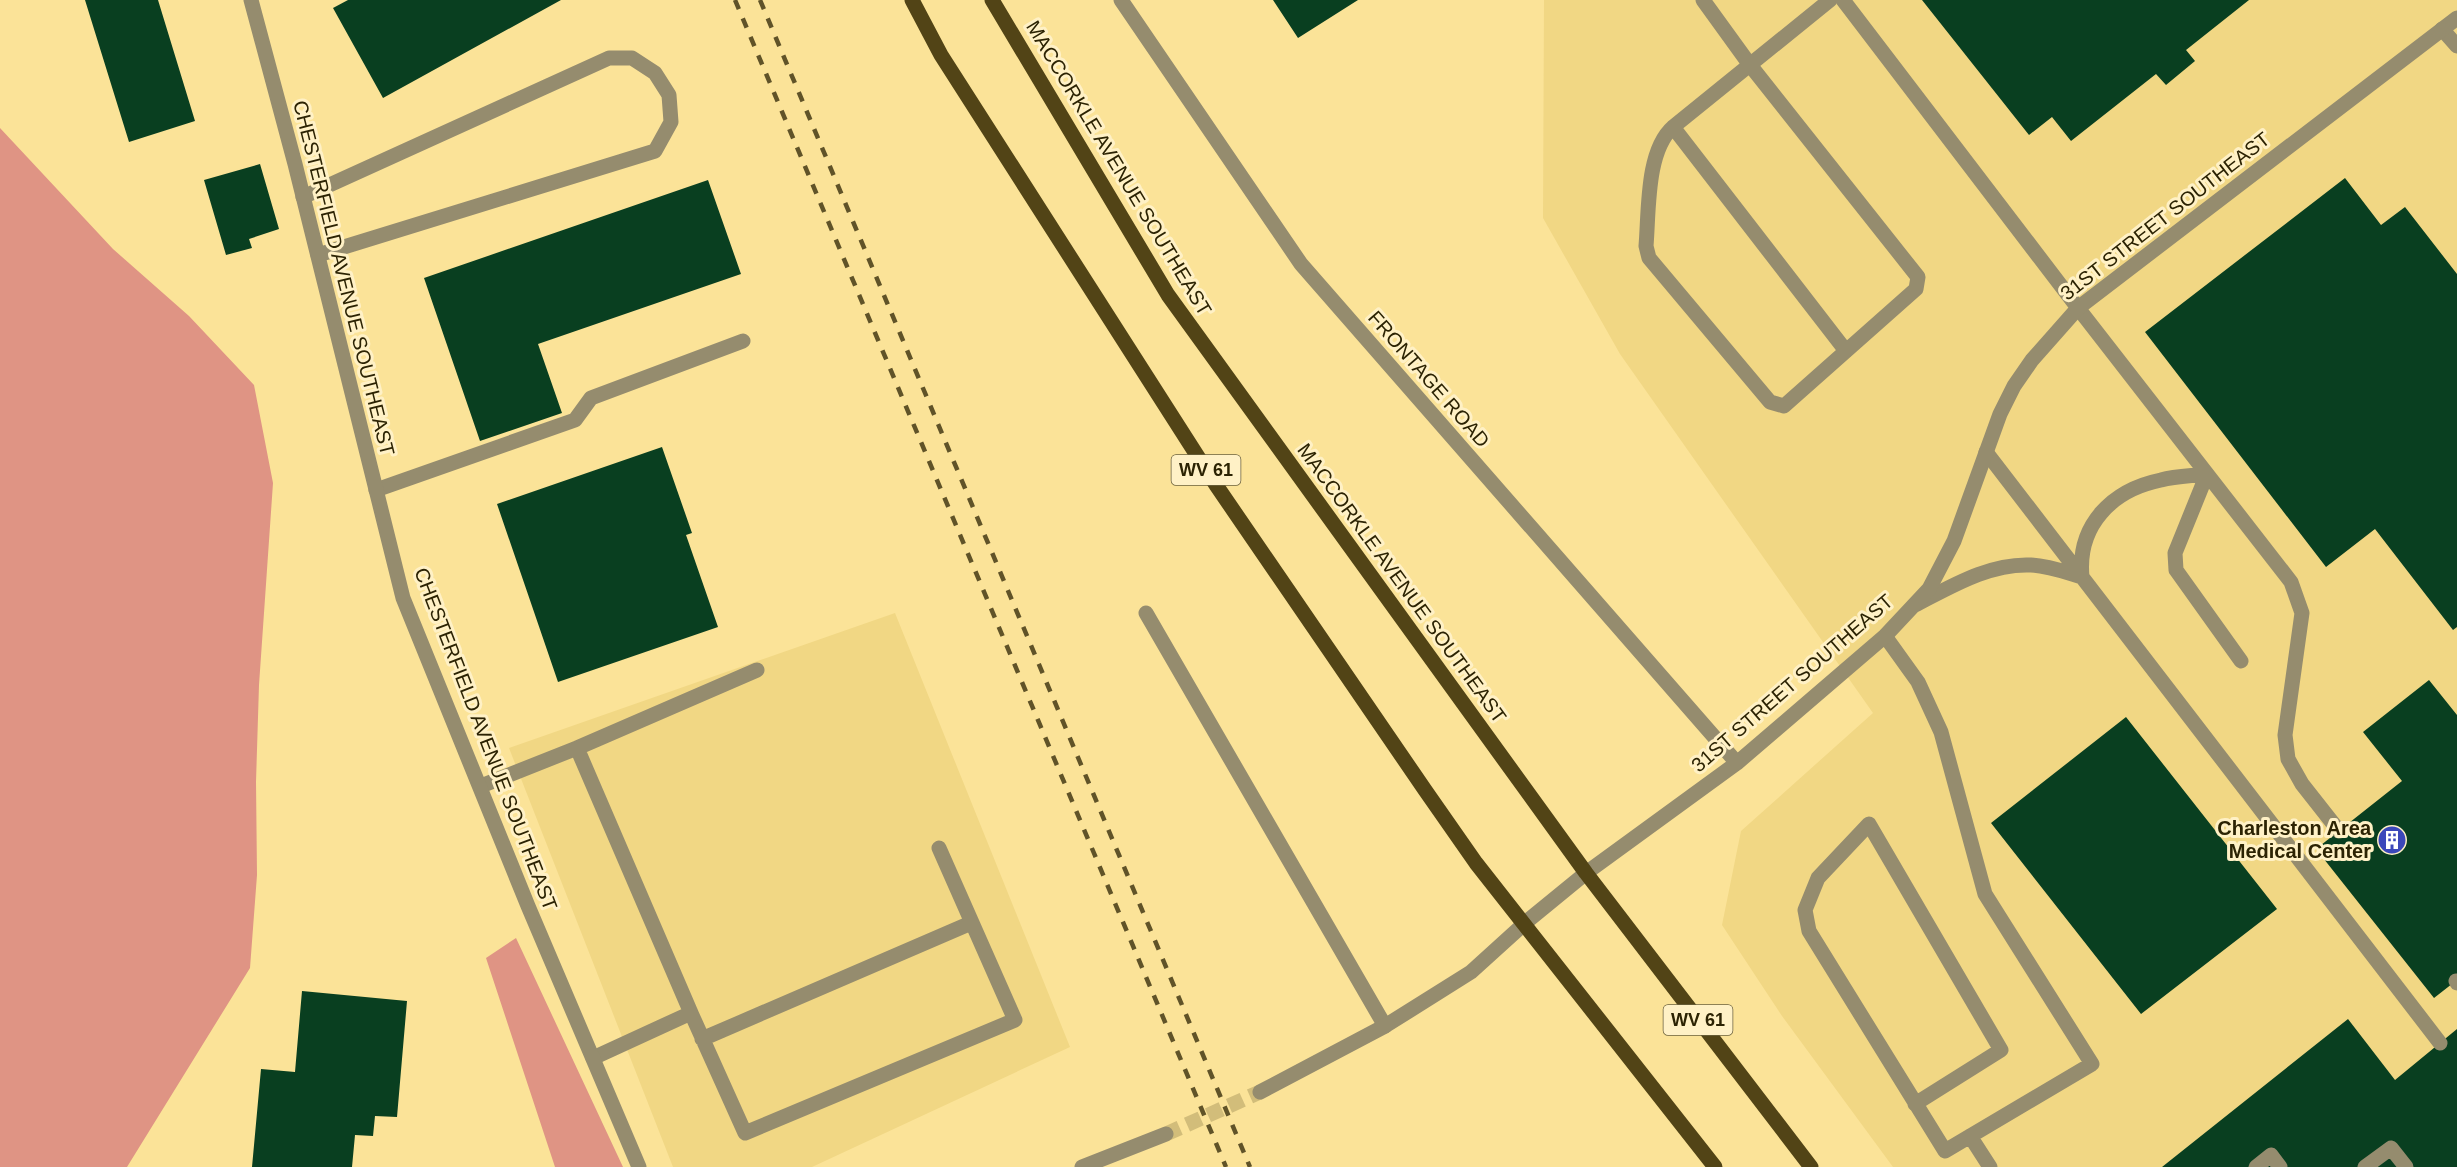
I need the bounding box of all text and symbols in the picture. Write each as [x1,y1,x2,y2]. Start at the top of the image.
street label: MACCORKLE AVENUE SOUTHEAST [1022,17,1216,319]
street label: CHESTERFIELD AVENUE SOUTHEAST [289,98,399,458]
street label: 31ST STREET SOUTHEAST [2056,128,2274,304]
street label: FRONTAGE ROAD [1364,307,1494,451]
street label: MACCORKLE AVENUE SOUTHEAST [1293,439,1511,727]
road number: WV 61 [1172,455,1240,485]
street label: CHESTERFIELD AVENUE SOUTHEAST [410,565,562,913]
street label: 31ST STREET SOUTHEAST [1687,590,1897,776]
place label: Charleston Area Medical Center [2217,817,2372,862]
building icon: Charleston Area Medical Center [2376,824,2408,856]
road number: WV 61 [1664,1005,1732,1035]

